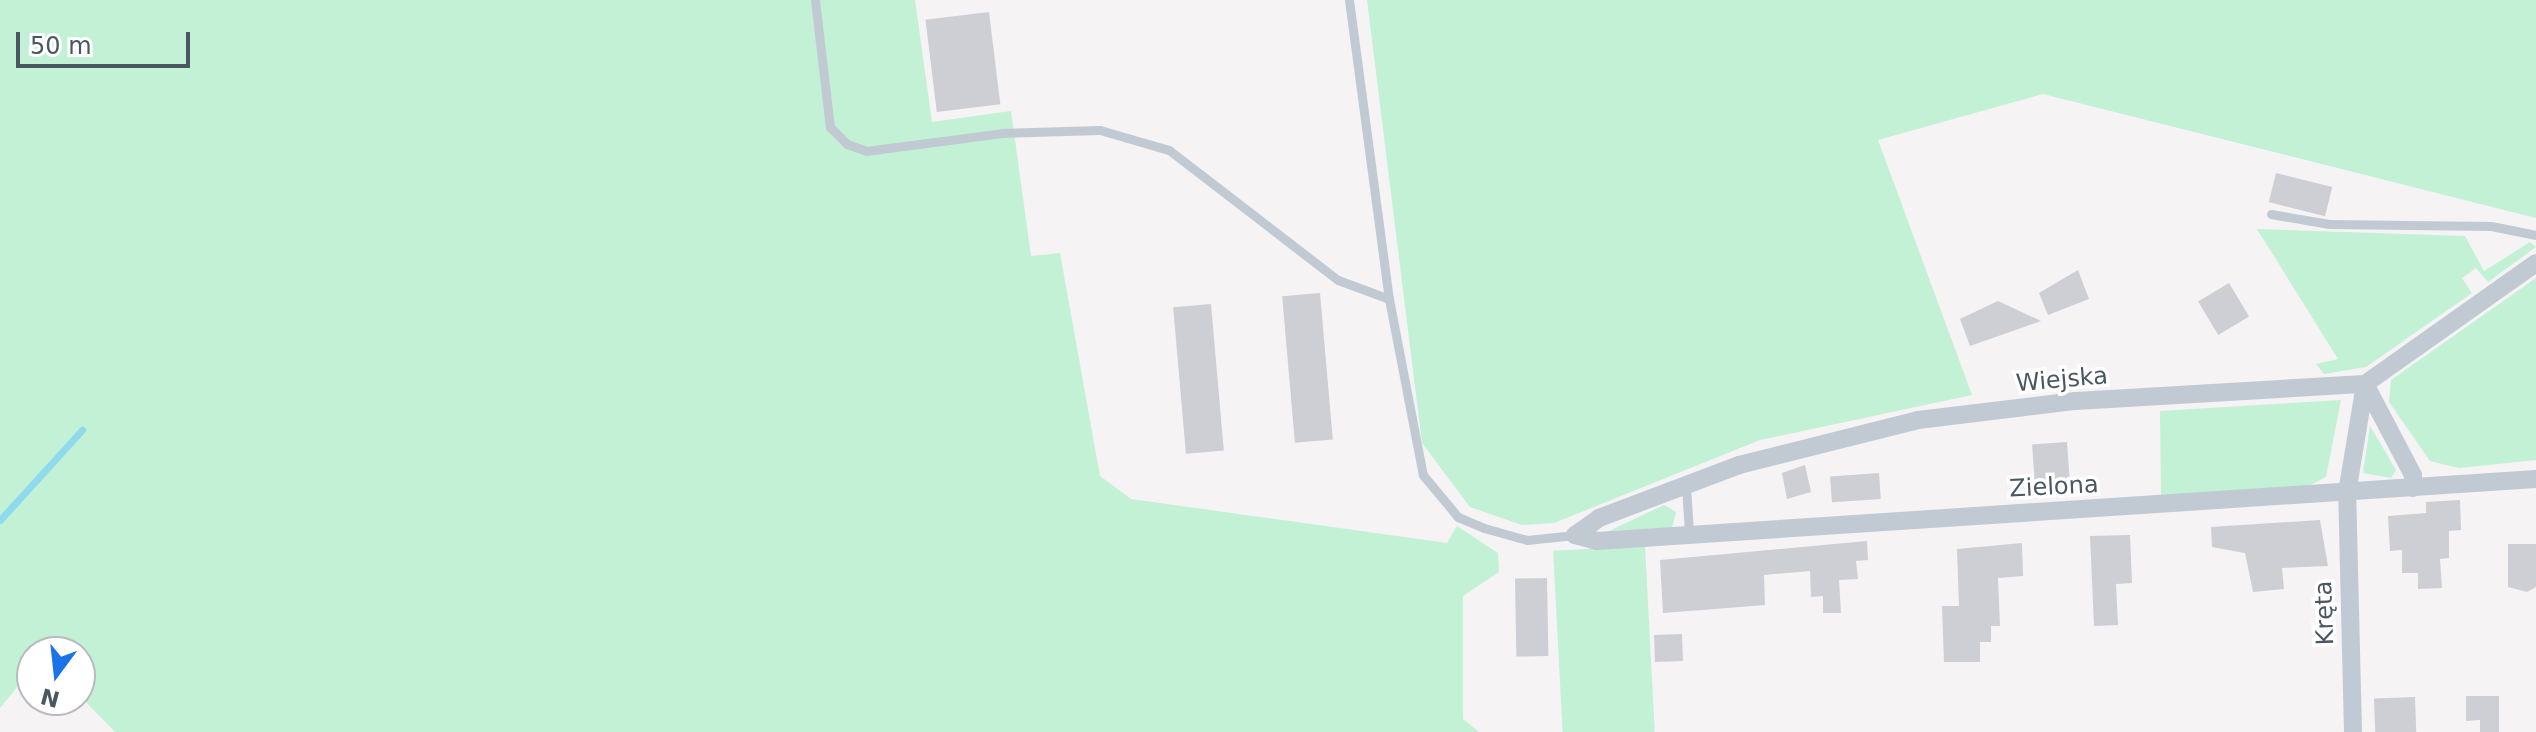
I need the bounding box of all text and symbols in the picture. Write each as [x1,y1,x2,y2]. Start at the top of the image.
scale bar [20,16,194,66]
text: 50 m [30,32,92,60]
street label: Wiejska [2015,362,2109,398]
street label: Zielona [2009,470,2099,504]
street label: Kręta [2309,580,2341,646]
north arrow [16,636,96,716]
text: N [38,683,62,712]

